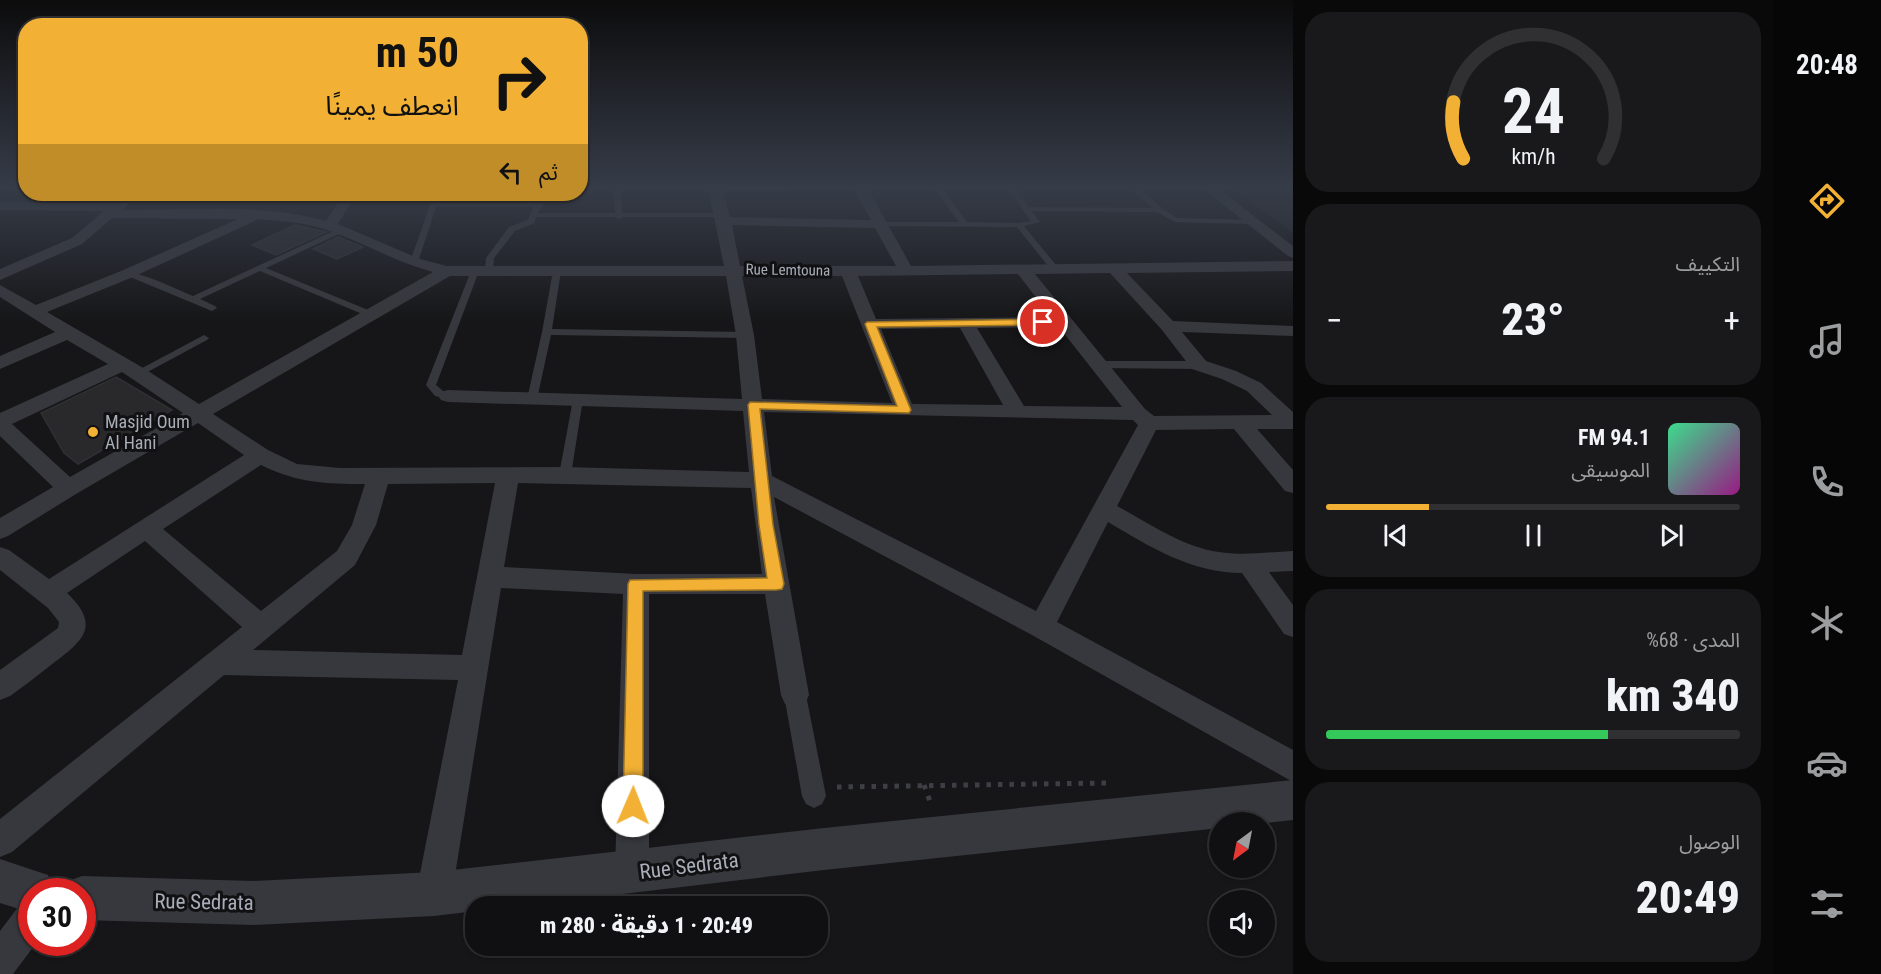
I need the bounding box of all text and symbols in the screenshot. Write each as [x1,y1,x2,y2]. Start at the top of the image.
text: 50 m [376,28,459,77]
icon: right [480,42,558,120]
text: 20:48 [1796,49,1858,81]
text: 24 [1501,75,1565,148]
text: انعطف يمينًا [325,90,459,122]
text: km/h [1511,145,1555,170]
icon: left [494,156,527,189]
text: ثم [539,160,558,185]
icon: directions [1806,180,1848,222]
text: التكييف [1676,252,1740,276]
street label: Rue Lemtouna [746,260,830,280]
text: 23° [1501,293,1565,346]
pin [1017,296,1068,347]
text: − [1326,301,1343,340]
text: + [1724,301,1740,340]
icon: arrive [1026,305,1059,338]
icon: music [1806,320,1848,362]
place label: Masjid Oum Al Hani [105,411,190,453]
marker: Masjid Oum Al Hani [86,425,100,439]
text: 94.1 FM [1578,425,1650,450]
text: الموسيقى [1571,458,1650,482]
icon: phone [1806,461,1848,503]
icon: previous [1379,519,1412,552]
icon: pause [1517,519,1550,552]
icon: next [1655,519,1688,552]
icon: climate [1806,602,1848,644]
text: المدى · 68% [1646,628,1740,652]
text: 340 km [1606,669,1740,722]
icon: car [1806,742,1848,784]
position arrow [601,774,665,838]
north arrow [1209,812,1275,878]
map controls [1209,812,1275,956]
text: الوصول [1679,830,1740,854]
street label: Rue Sedrata [638,848,740,884]
text: 20:49 [1636,871,1740,924]
speed limit sign: 30 [18,878,96,956]
icon: filters [1806,883,1848,925]
street label: Rue Sedrata [154,889,254,915]
button: sound [1209,890,1275,956]
text: 20:49 · 1 دقيقة · 280 m [540,913,753,938]

